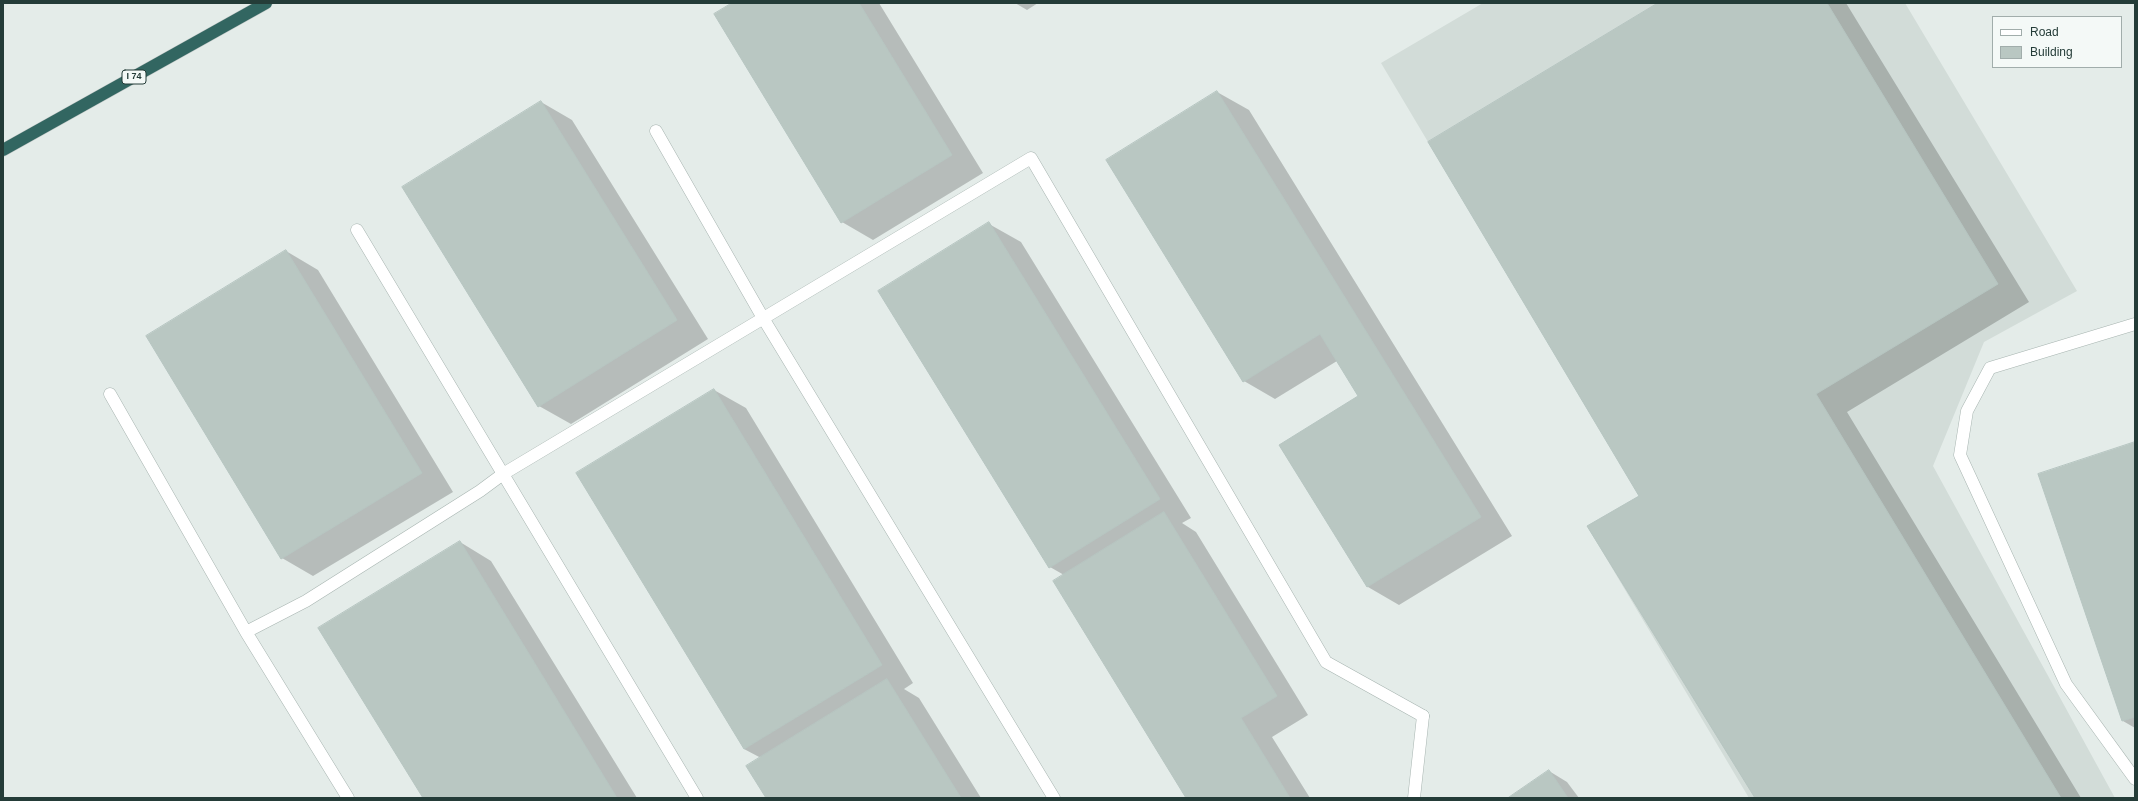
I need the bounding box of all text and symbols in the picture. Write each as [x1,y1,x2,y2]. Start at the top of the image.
legend [1992,16,2122,68]
text: Road [2030,25,2059,39]
text: Building [2030,45,2073,59]
road number: I 74 [122,70,146,84]

